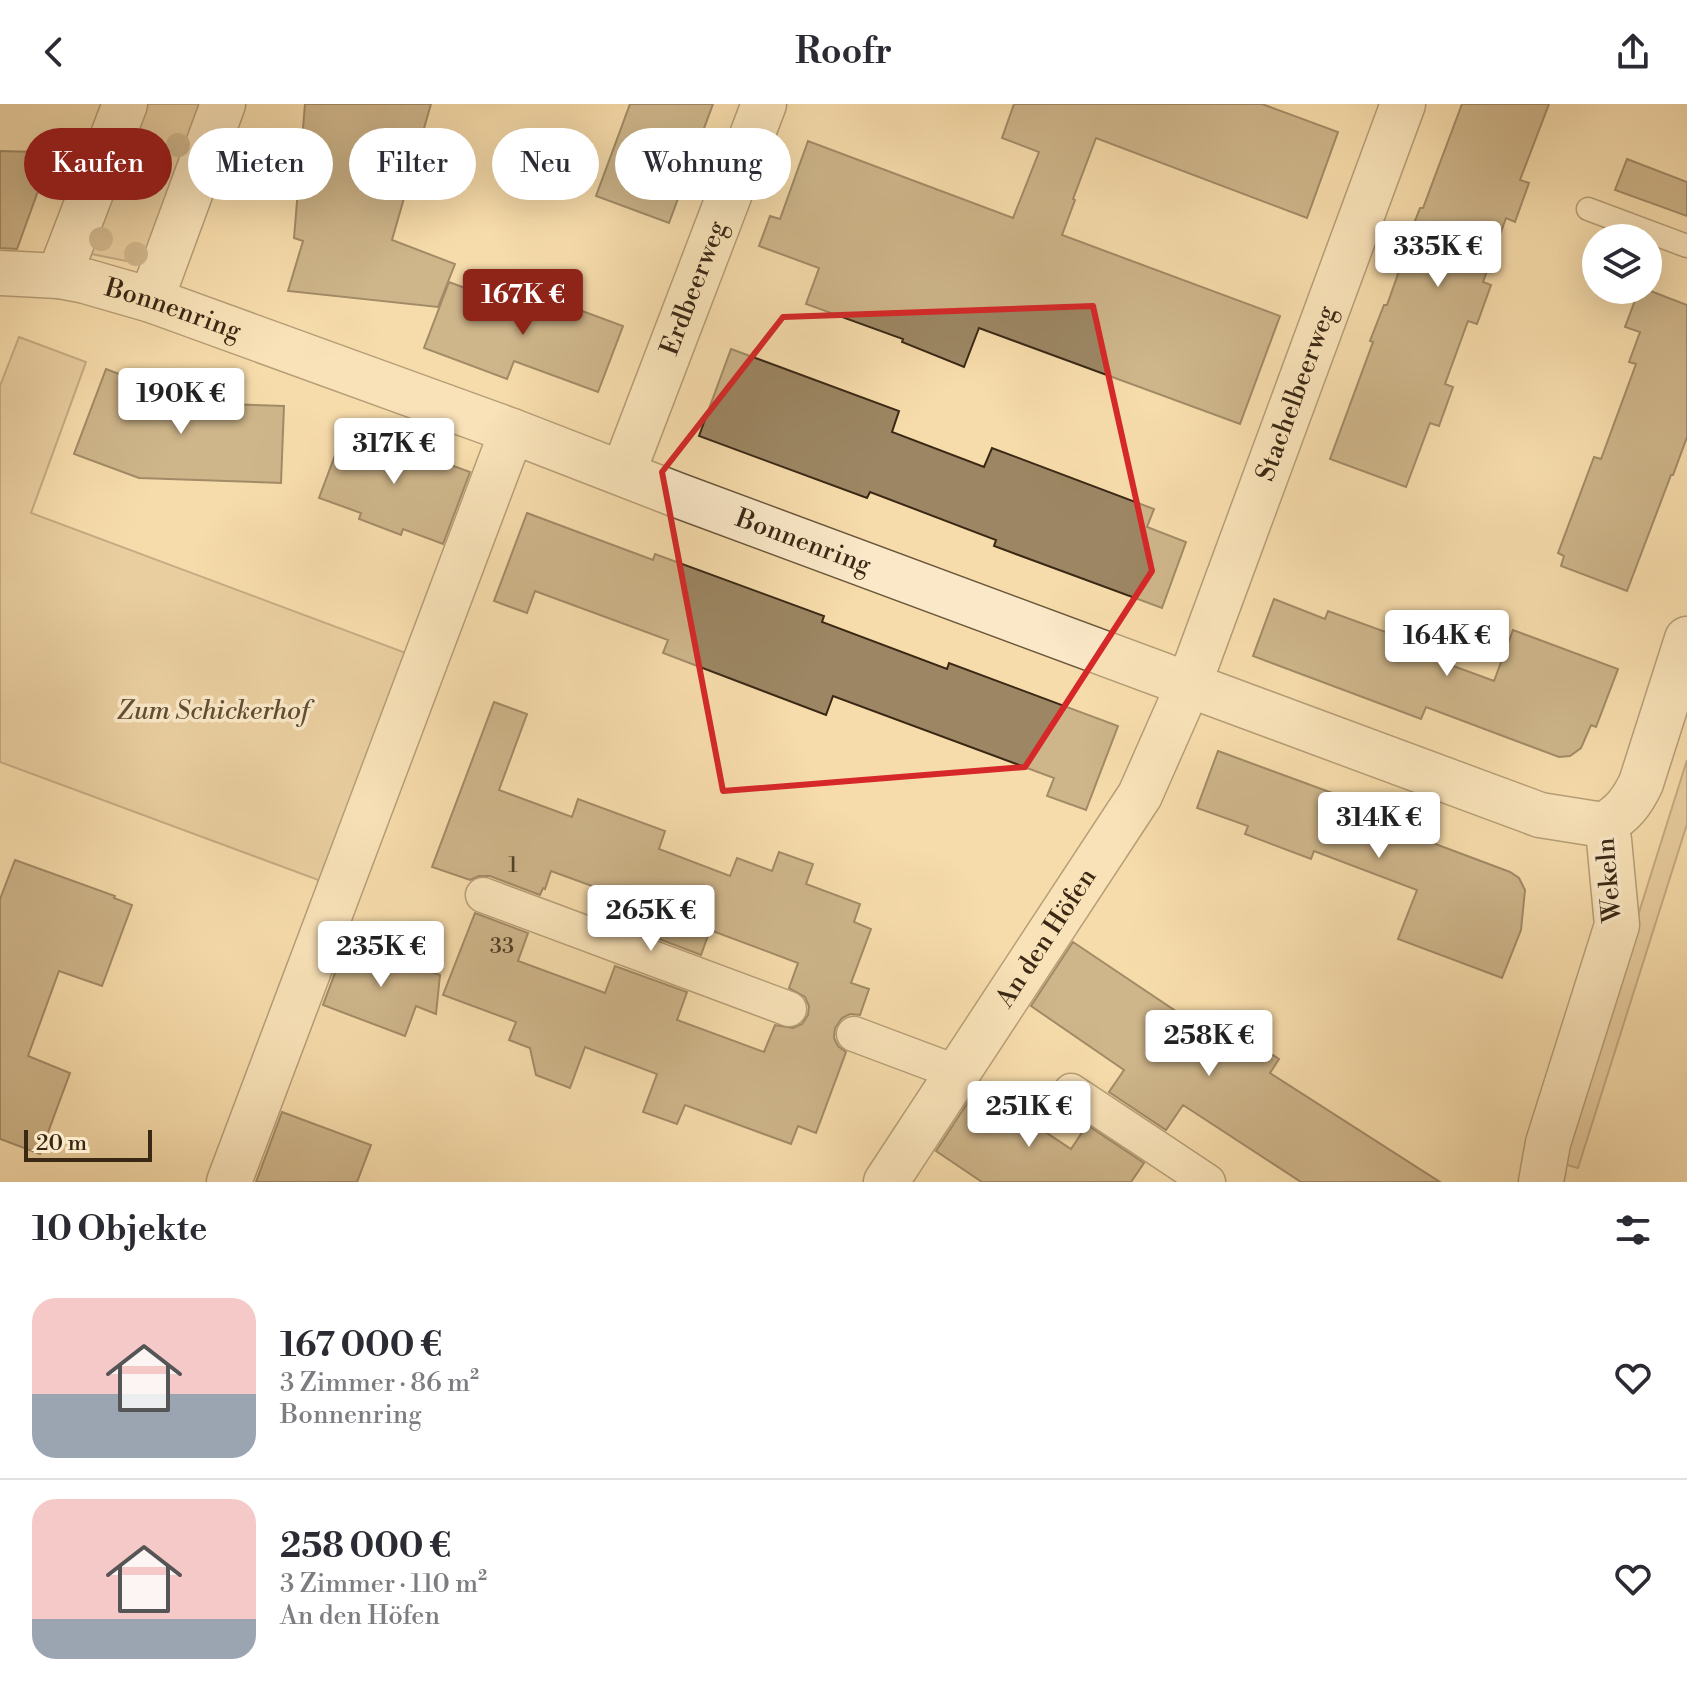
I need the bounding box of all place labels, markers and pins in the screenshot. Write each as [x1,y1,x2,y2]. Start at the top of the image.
pin: 335K € [1373,221,1503,289]
pin: 167K € [458,269,588,337]
pin: 190K € [116,368,246,436]
pin: 317K € [329,418,459,486]
pin: 164K € [1382,610,1512,678]
pin: 314K € [1314,792,1444,860]
pin: 265K € [586,885,716,953]
pin: 235K € [316,921,446,989]
pin: 258K € [1144,1010,1274,1078]
pin: 251K € [964,1081,1094,1149]

